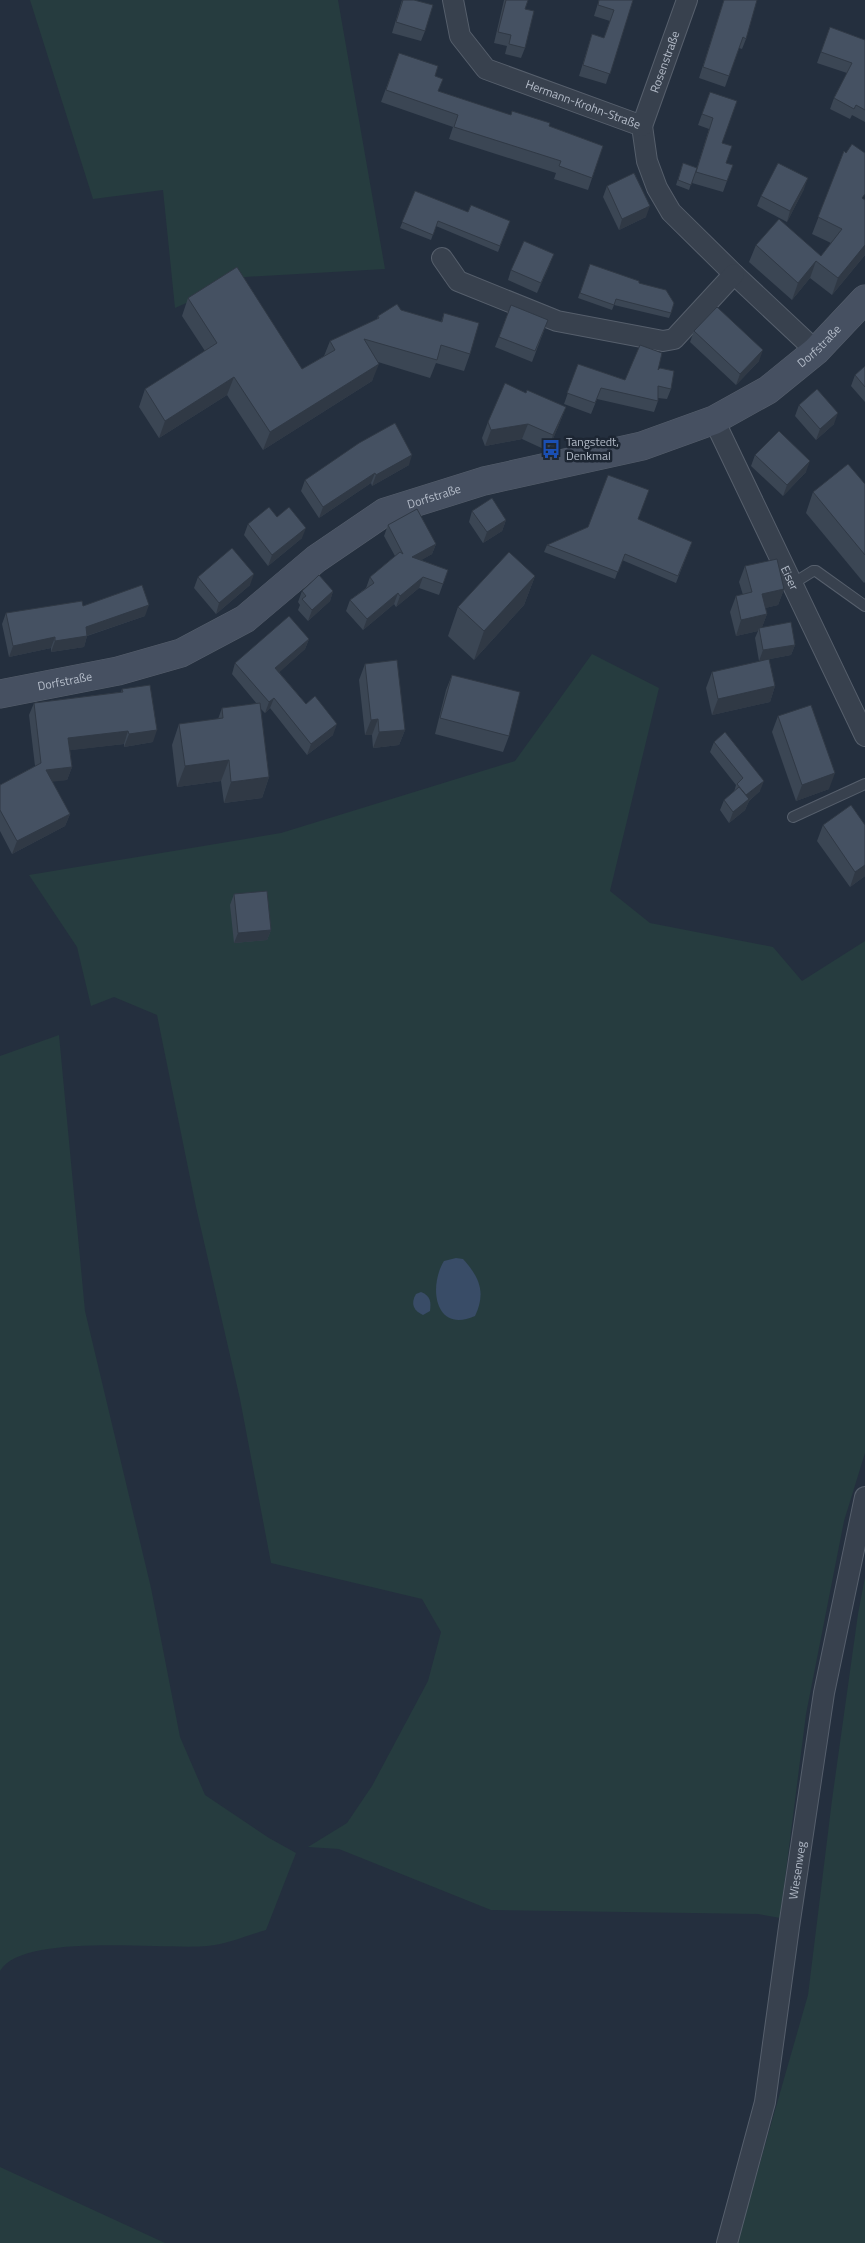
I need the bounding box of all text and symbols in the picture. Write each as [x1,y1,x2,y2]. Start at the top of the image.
street label: Rosenstraße [645,28,684,95]
street label: Hermann-Krohn-Straße [523,74,643,134]
street label: Dorfstraße [793,320,845,372]
place label: Tangstedt, Denkmal [566,432,619,465]
bus stop icon: Tangstedt, Denkmal [540,438,562,460]
street label: Dorfstraße [405,479,463,513]
street label: Eiser [776,562,804,593]
street label: Dorfstraße [36,666,94,695]
street label: Wiesenweg [783,1840,811,1901]

